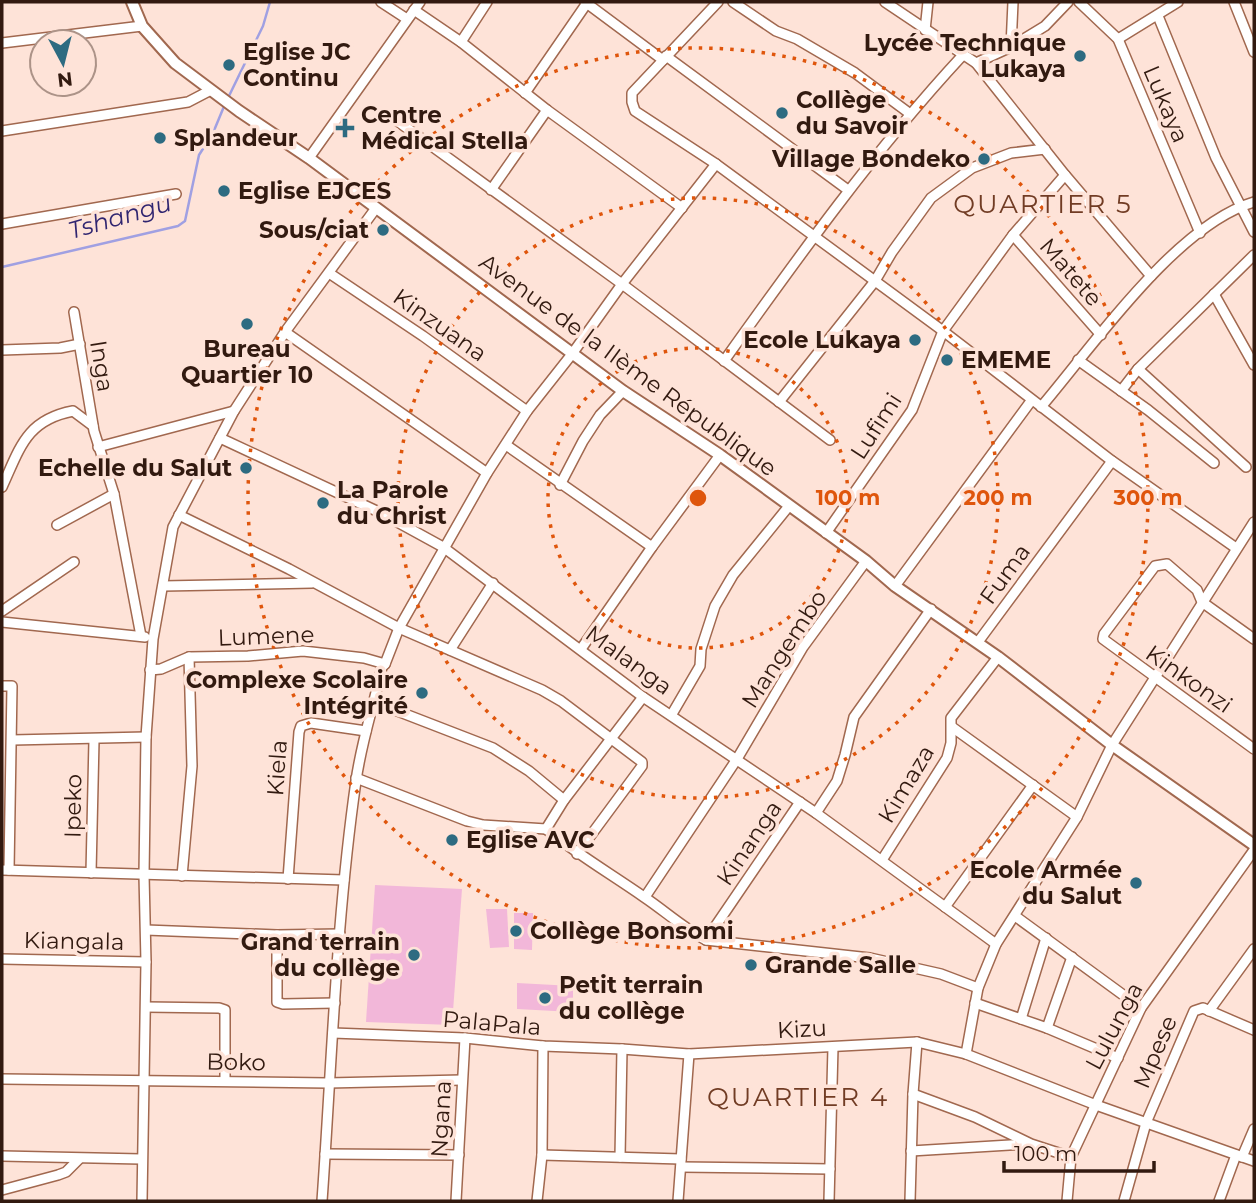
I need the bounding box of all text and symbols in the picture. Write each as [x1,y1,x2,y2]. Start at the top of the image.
north arrow [28,28,98,98]
place label: Lycée Technique Lukaya [864,29,1066,83]
place label: Eglise JC Continu [243,38,351,92]
marker: Lycée Technique Lukaya [1072,48,1088,64]
marker: Eglise JC Continu [221,57,237,73]
street label: Lukaya [1137,61,1195,147]
text: N [56,67,74,92]
place label: Collège du Savoir [796,86,908,140]
place label: Centre Médical Stella [361,101,528,155]
marker: Collège du Savoir [774,105,790,121]
marker: Centre Médical Stella [335,118,355,138]
place label: Splandeur [174,124,298,152]
marker: Splandeur [152,130,168,146]
place label: Village Bondeko [771,145,970,173]
marker: Village Bondeko [976,151,992,167]
place label: Eglise EJCES [238,177,391,205]
marker: Eglise EJCES [216,183,232,199]
water label: Tshangu [65,188,175,245]
district label: QUARTIER 5 [953,188,1133,220]
place label: Sous/ciat [259,216,369,244]
marker: Sous/ciat [375,222,391,238]
street label: Matete [1034,232,1108,312]
street label: Avenue de la IIème République [474,248,782,482]
street label: Kinzuana [388,283,492,367]
marker: Bureau Quartier 10 [239,316,255,332]
place label: Ecole Lukaya [743,326,901,354]
marker: Ecole Lukaya [907,332,923,348]
place label: Bureau Quartier 10 [181,335,313,389]
street label: Inga [84,338,120,394]
place label: EMEME [961,346,1051,374]
marker: EMEME [939,352,955,368]
street label: Lufimi [844,388,908,464]
place label: Echelle du Salut [38,454,232,482]
marker: Echelle du Salut [238,460,254,476]
place label: La Parole du Christ [337,476,449,530]
text: 100 m [816,485,880,510]
text: 200 m [964,485,1032,510]
text: 300 m [1113,485,1182,510]
centre of rings [686,486,710,510]
marker: La Parole du Christ [315,495,331,511]
street label: Fuma [974,538,1036,610]
street label: Mangembo [735,585,833,713]
street label: Malanga [580,619,678,701]
street label: Lumene [217,620,315,652]
street label: Kinkonzi [1140,639,1238,719]
place label: Complexe Scolaire Intégrité [186,666,408,720]
marker: Complexe Scolaire Intégrité [414,685,430,701]
street label: Kiela [261,739,293,797]
street label: Kimaza [872,740,940,828]
street label: Ipeko [58,774,88,838]
street label: Kinanga [710,795,788,891]
place label: Eglise AVC [466,826,595,854]
marker: Eglise AVC [444,832,460,848]
place label: Ecole Armée du Salut [970,856,1122,910]
marker: Ecole Armée du Salut [1128,875,1144,891]
place label: Collège Bonsomi [530,917,734,945]
marker: Collège Bonsomi [508,923,524,939]
street label: Kiangala [23,926,125,956]
place label: Grand terrain du collège [241,928,400,982]
marker: Grand terrain du collège [406,947,422,963]
place label: Grande Salle [765,951,916,979]
marker: Grande Salle [743,957,759,973]
place label: Petit terrain du collège [559,971,704,1025]
street label: Lulunga [1079,977,1149,1075]
marker: Petit terrain du collège [537,990,553,1006]
street label: PalaPala [441,1005,543,1041]
street label: Mpese [1127,1011,1183,1093]
street label: Kizu [776,1014,828,1044]
street label: Boko [206,1047,266,1077]
street label: Ngana [425,1080,457,1158]
district label: QUARTIER 4 [707,1081,889,1113]
scale bar [1004,1130,1154,1174]
text: 100 m [1014,1141,1077,1166]

